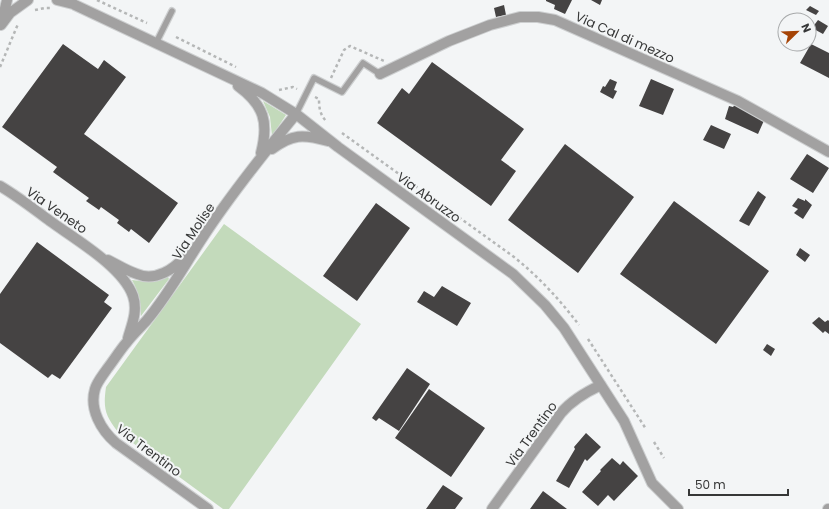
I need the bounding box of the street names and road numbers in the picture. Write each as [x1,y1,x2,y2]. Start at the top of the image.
street label: Via Cal di mezzo [572,7,677,68]
street label: Via Abruzzo [393,168,465,227]
street label: Via Veneto [22,182,91,238]
street label: Via Molise [167,199,219,264]
street label: Via Trentino [501,398,562,471]
street label: Via Trentino [112,420,185,481]

